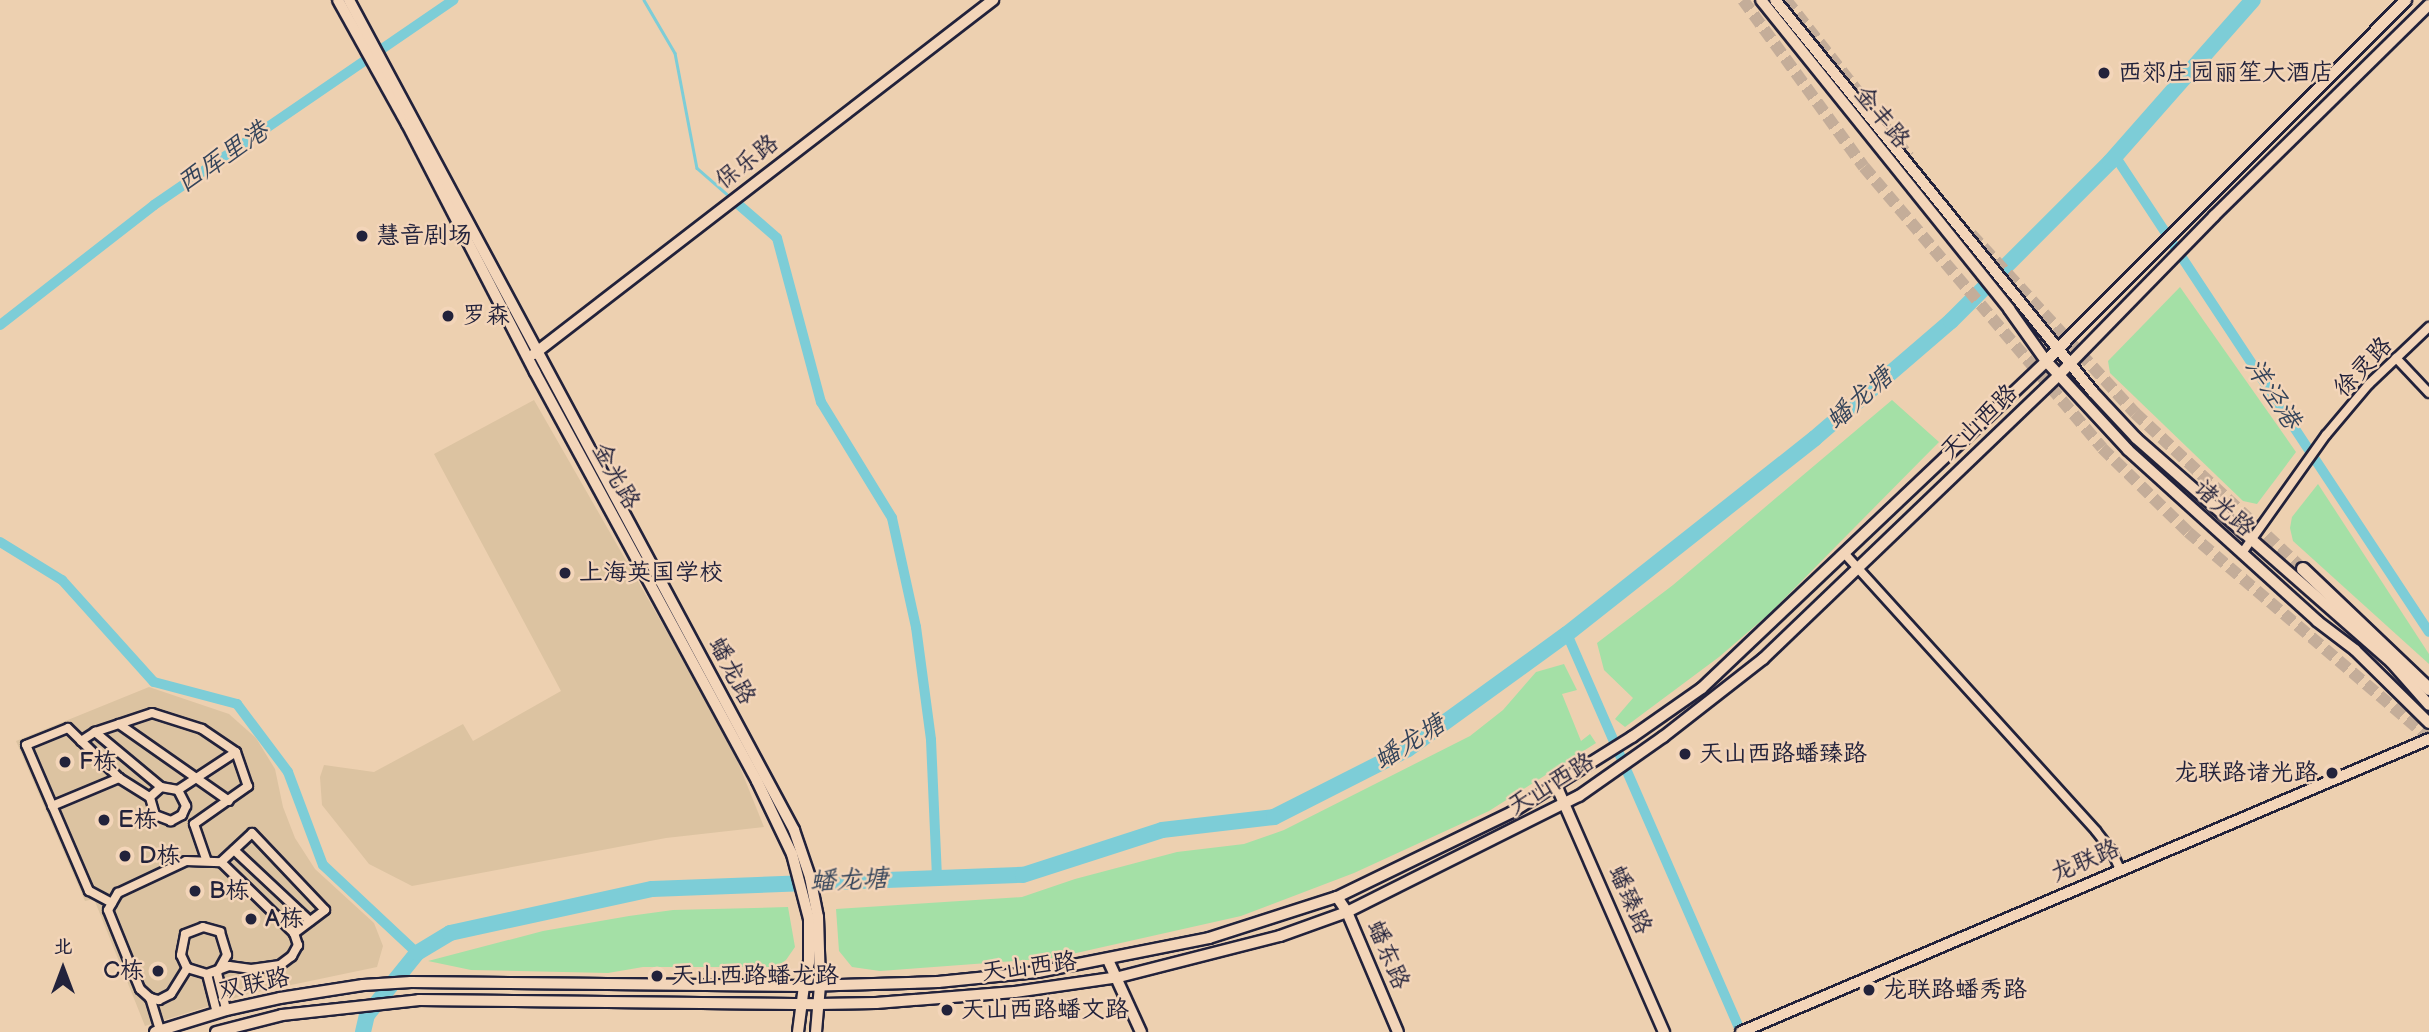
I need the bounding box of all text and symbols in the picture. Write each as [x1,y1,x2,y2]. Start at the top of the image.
place label: 西郊庄园丽笙大酒店 [2118,59,2334,87]
marker: 西郊庄园丽笙大酒店 [2096,65,2112,81]
street label: 金丰路 [1848,80,1916,154]
water label: 西厍里港 [171,116,275,200]
street label: 保乐路 [710,128,784,196]
place label: 慧音剧场 [376,222,472,250]
marker: 慧音剧场 [354,228,370,244]
place label: 罗森 [462,302,510,330]
marker: 罗森 [440,308,456,324]
street label: 徐灵路 [2328,331,2398,403]
water label: 洋泾港 [2238,353,2306,435]
water label: 蟠龙塘 [1820,362,1900,436]
street label: 天山西路 [1934,378,2024,466]
street label: 金光路 [586,438,646,514]
street label: 诸光路 [2188,473,2260,543]
place label: 上海英国学校 [579,559,723,587]
marker: 上海英国学校 [557,565,573,581]
street label: 蟠龙路 [702,632,762,710]
water label: 蟠龙塘 [1369,709,1451,777]
place label: 天山西路蟠臻路 [1699,740,1867,768]
marker: 天山西路蟠臻路 [1677,746,1693,762]
street label: 天山西路 [1502,747,1600,821]
place label: F栋 [79,748,117,776]
marker: F栋 [57,754,73,770]
place label: 龙联路诸光路 [2174,759,2318,787]
marker: 龙联路诸光路 [2324,765,2340,781]
place label: E栋 [118,806,158,834]
marker: E栋 [96,812,112,828]
street label: 龙联路 [2046,834,2124,888]
place label: D栋 [139,842,180,870]
marker: D栋 [117,848,133,864]
street label: 蟠臻路 [1602,861,1658,939]
water label: 蟠龙塘 [809,864,889,898]
place label: B栋 [209,877,249,905]
marker: B栋 [187,883,203,899]
place label: A栋 [265,905,304,933]
marker: A栋 [243,911,259,927]
street label: 蟠东路 [1361,916,1415,994]
north arrow [28,934,98,1004]
text: 北 [53,936,73,959]
street label: 天山西路 [980,947,1078,987]
place label: C栋 [103,957,144,985]
street label: 双联路 [216,962,292,1006]
place label: 天山西路蟠龙路 [671,962,839,990]
marker: C栋 [150,963,166,979]
marker: 天山西路蟠龙路 [649,968,665,984]
place label: 龙联路蟠秀路 [1883,976,2027,1004]
marker: 龙联路蟠秀路 [1861,982,1877,998]
place label: 天山西路蟠文路 [961,996,1129,1024]
marker: 天山西路蟠文路 [939,1002,955,1018]

